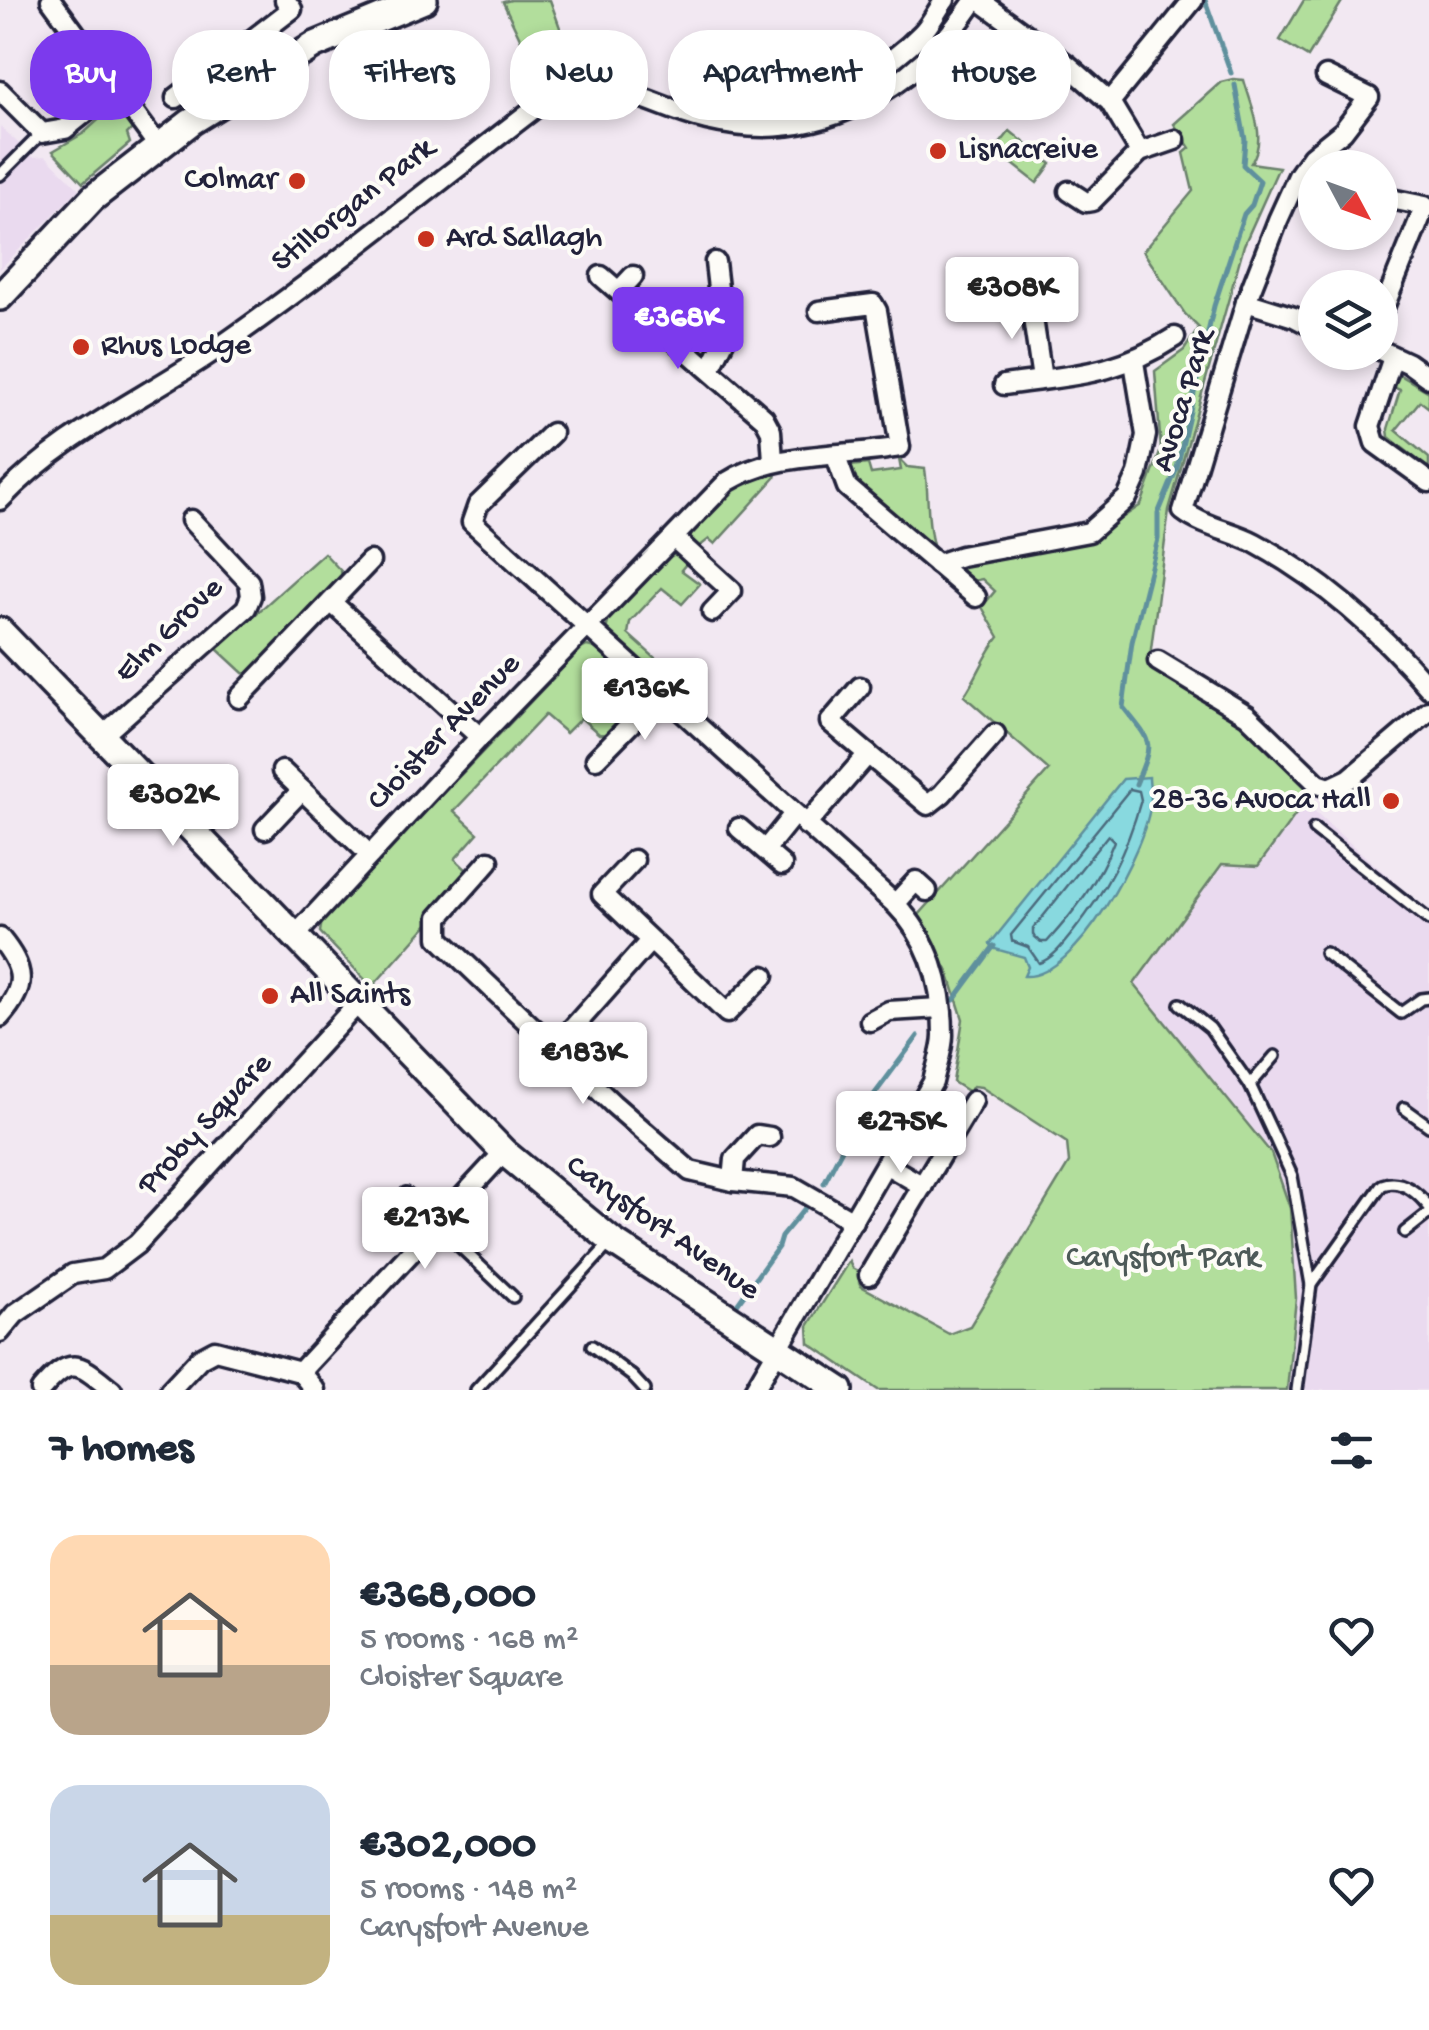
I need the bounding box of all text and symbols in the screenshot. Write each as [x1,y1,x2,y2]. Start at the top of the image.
chip: Buy [30,30,152,120]
chip: Rent [172,30,309,120]
chip: Filters [329,30,490,120]
chip: New [510,30,648,120]
chip: Apartment [668,30,896,120]
chip: House [916,30,1071,120]
street label: Stillorgan Park [265,129,445,282]
place label: Lisnacreive [958,132,1098,170]
marker: Lisnacreive [927,140,949,162]
north arrow [1298,150,1398,250]
map controls [1298,150,1398,370]
place label: Colmar [184,162,280,200]
marker: Colmar [286,170,308,192]
place label: Ard Sallagh [446,220,602,258]
marker: Ard Sallagh [415,228,437,250]
pin: €308K [942,257,1082,342]
text: €308K [968,270,1056,308]
button: layers [1298,270,1398,370]
pin: €368K [608,287,748,372]
text: €368K [634,300,722,338]
street label: Avoca Park [1145,323,1225,477]
place label: Rhus Lodge [101,328,252,366]
marker: Rhus Lodge [70,336,92,358]
street label: Elm Grove [108,570,232,692]
street label: Cloister Avenue [360,646,530,820]
pin: €136K [575,658,715,743]
text: €136K [604,671,686,709]
pin: €302K [103,764,243,849]
text: €302K [129,777,217,815]
place label: 28-36 Avoca Hall [1151,782,1371,820]
marker: 28-36 Avoca Hall [1380,790,1402,812]
place label: All Saints [290,977,411,1015]
marker: All Saints [259,985,281,1007]
pin: €183K [513,1022,653,1107]
text: €183K [541,1035,625,1073]
street label: Proby Square [130,1046,282,1205]
pin: €275K [831,1091,971,1176]
text: €275K [858,1104,944,1142]
street label: Carysfort Avenue [557,1148,767,1310]
pin: €213K [355,1187,495,1272]
text: €213K [384,1200,466,1238]
park label: Carysfort Park [1066,1240,1262,1278]
icon: filters [1324,1423,1379,1478]
text: 7 homes [50,1426,193,1475]
text: €368,000 [360,1573,536,1622]
icon: home [130,1575,250,1695]
icon: heart [1324,1608,1379,1663]
text: 5 rooms · 168 m² [360,1622,578,1660]
text: Cloister Square [360,1660,563,1698]
text: €302,000 [360,1823,536,1872]
icon: home [130,1825,250,1945]
icon: heart [1324,1858,1379,1913]
text: 5 rooms · 148 m² [360,1872,577,1910]
text: Carysfort Avenue [360,1910,589,1948]

